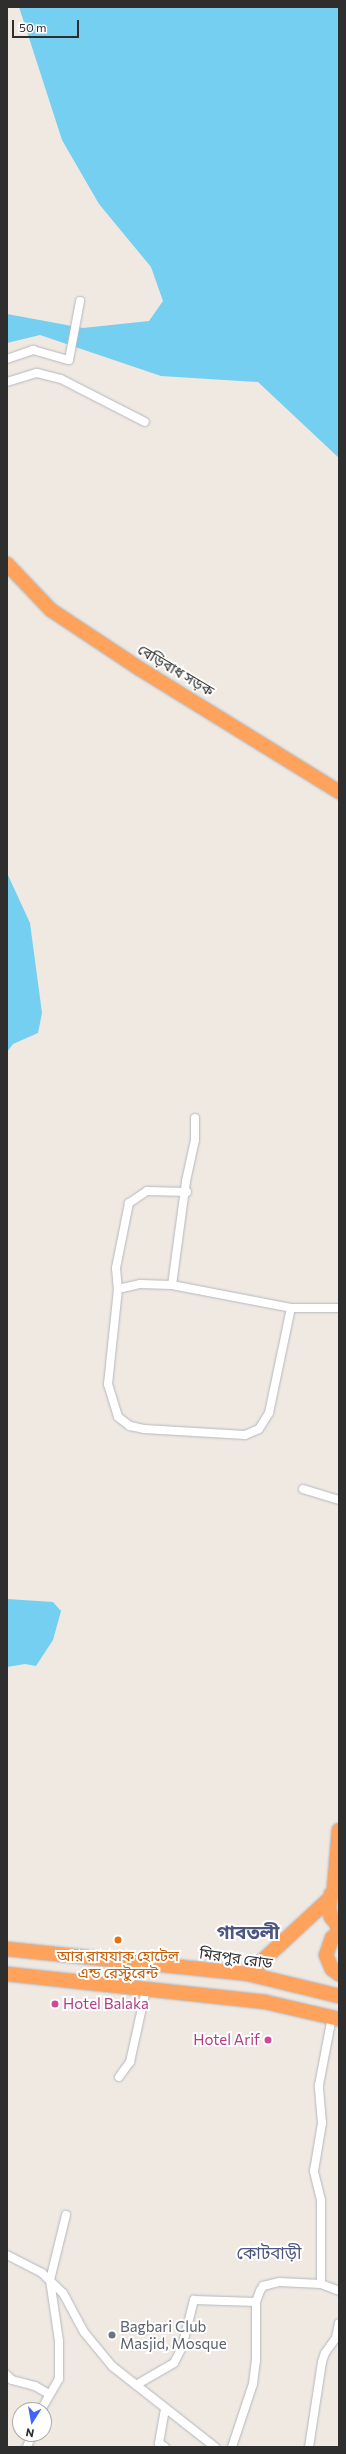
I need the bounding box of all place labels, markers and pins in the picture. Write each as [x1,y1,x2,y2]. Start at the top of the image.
marker: আর রাযযাক হোটেল এন্ড রেস্টুরেন্ট [113,1935,123,1945]
place label: আর রাযযাক হোটেল এন্ড রেস্টুরেন্ট [57,1946,179,1981]
place label: Hotel Balaka [63,1995,149,2013]
marker: Hotel Balaka [50,1999,60,2009]
place label: Hotel Arif [193,2031,260,2049]
marker: Hotel Arif [263,2035,273,2045]
place label: Bagbari Club Masjid, Mosque [120,2317,227,2352]
marker: Bagbari Club Masjid, Mosque [107,2330,117,2340]

